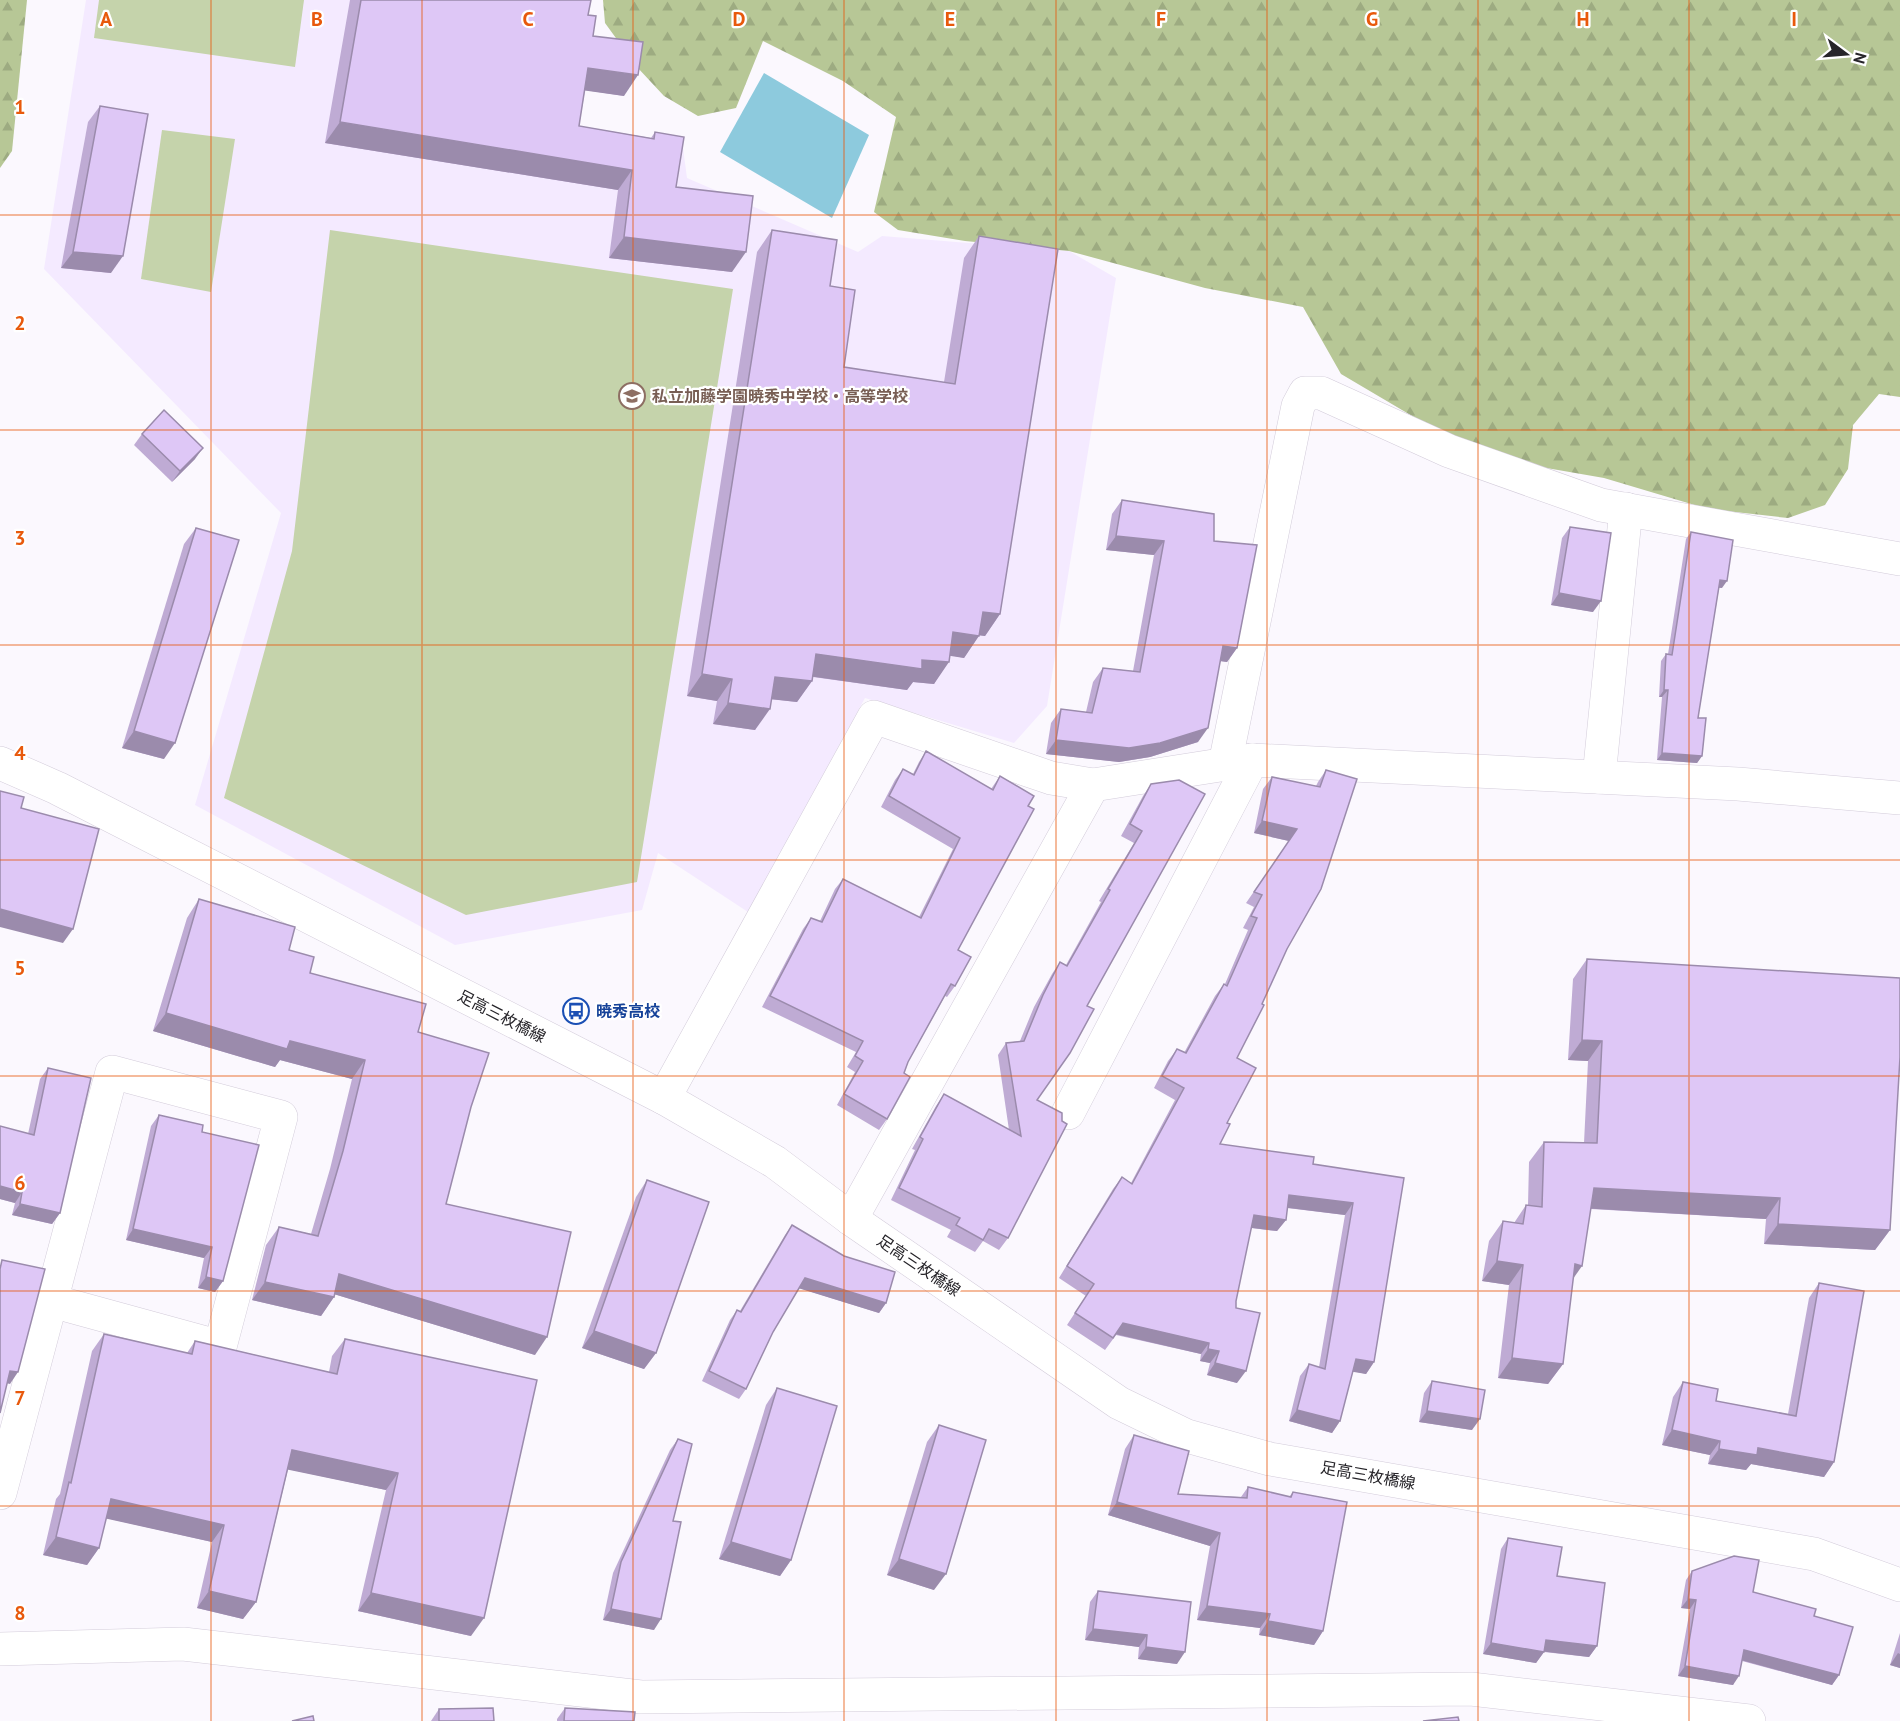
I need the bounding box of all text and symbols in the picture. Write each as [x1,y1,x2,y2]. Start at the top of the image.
text: A [100,6,113,32]
text: B [311,6,323,32]
text: C [522,6,534,32]
text: D [733,6,746,32]
text: E [945,6,955,32]
text: F [1156,6,1166,32]
text: G [1366,6,1378,32]
text: H [1576,6,1590,32]
text: I [1791,6,1797,32]
north arrow [1816,24,1876,84]
text: N [1849,50,1871,66]
text: 1 [14,94,26,120]
text: 2 [14,310,26,336]
school or university icon: 私立加藤学園暁秀中学校・高等学校 [617,381,647,411]
place label: 私立加藤学園暁秀中学校・高等学校 [652,386,908,406]
text: 3 [14,525,26,551]
text: 4 [14,740,26,766]
text: 5 [14,955,26,981]
street label: 足高三枚橋線 [455,985,549,1047]
bus stop icon: 暁秀高校 [561,996,591,1026]
place label: 暁秀高校 [596,1001,660,1021]
text: 6 [14,1170,26,1196]
street label: 足高三枚橋線 [874,1230,964,1300]
text: 7 [14,1385,26,1411]
street label: 足高三枚橋線 [1319,1457,1417,1493]
text: 8 [14,1600,26,1626]

